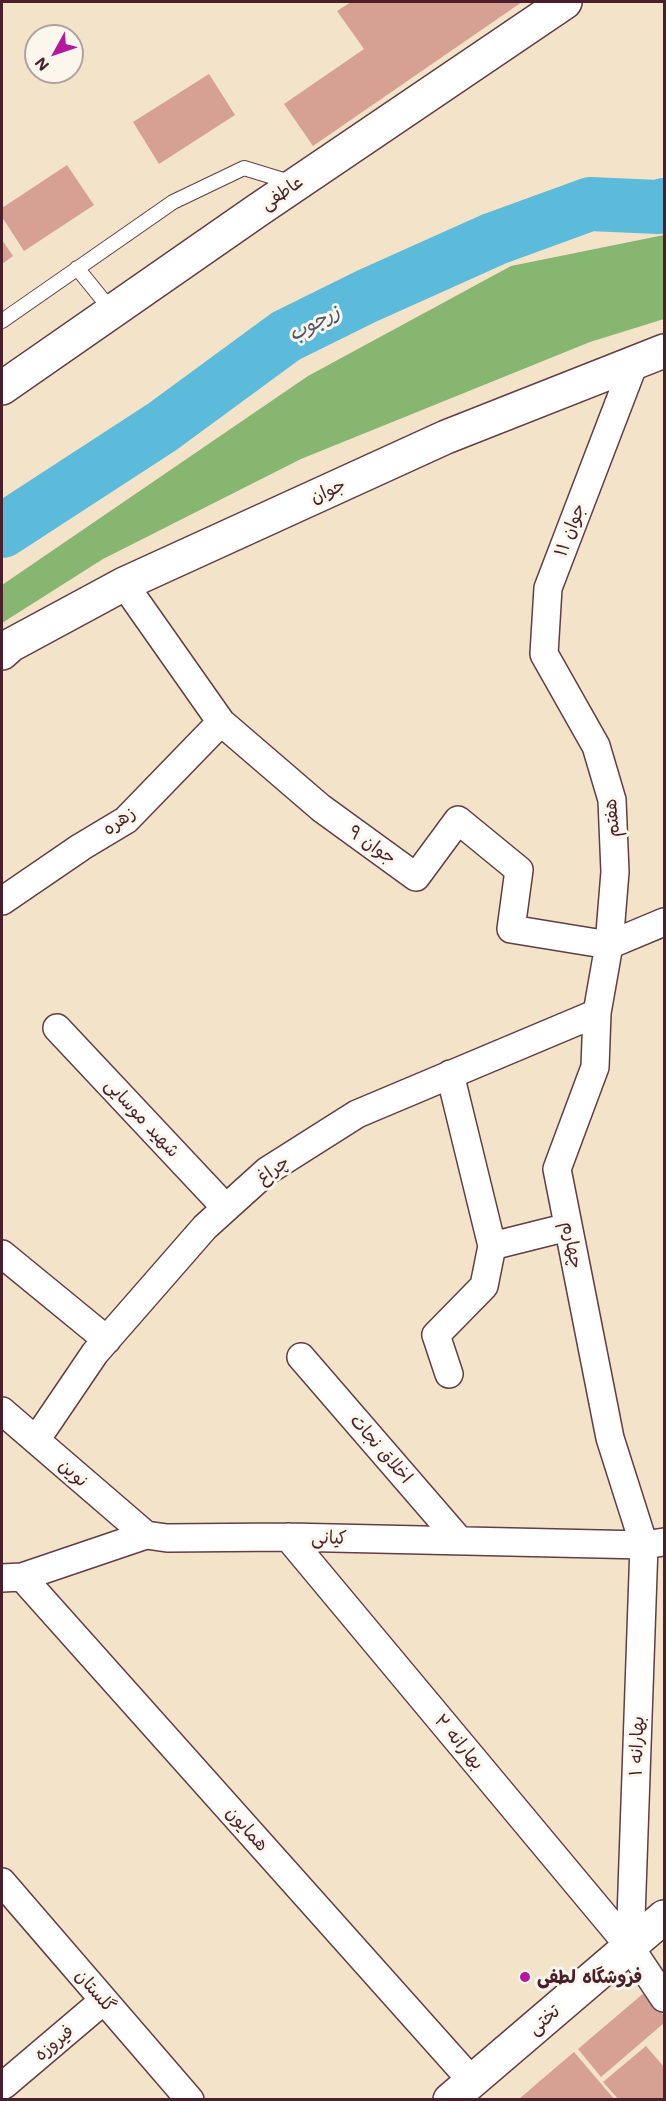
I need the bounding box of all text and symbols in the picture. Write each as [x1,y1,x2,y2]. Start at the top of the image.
north arrow [24,24,84,84]
text: N [29,53,53,76]
street label: عاطفی [257,171,307,215]
water label: زرجوب [284,300,344,346]
street label: جوان [307,474,349,508]
street label: جوان ۱۱ [550,500,590,560]
street label: هفتم [600,798,624,838]
street label: زهره [98,802,140,840]
street label: جوان ۹ [344,821,400,869]
street label: شهید موسایی [100,1074,184,1162]
street label: چراغ [252,1151,294,1189]
street label: چهارم [557,1220,587,1270]
street label: اخلاق نجات [345,1410,417,1488]
street label: نوین [54,1454,92,1492]
street label: کیانی [311,1527,347,1549]
street label: بهارانه ۲ [430,1710,488,1774]
street label: بهارانه ۱ [625,1716,649,1776]
street label: همایون [221,1802,273,1856]
street label: گلستان [70,1965,120,2017]
place label: فروشگاه لطفی [537,1966,642,1988]
marker: فروشگاه لطفی [518,1970,532,1984]
street label: تختی [524,2000,564,2040]
street label: فیروزه [30,2020,78,2066]

